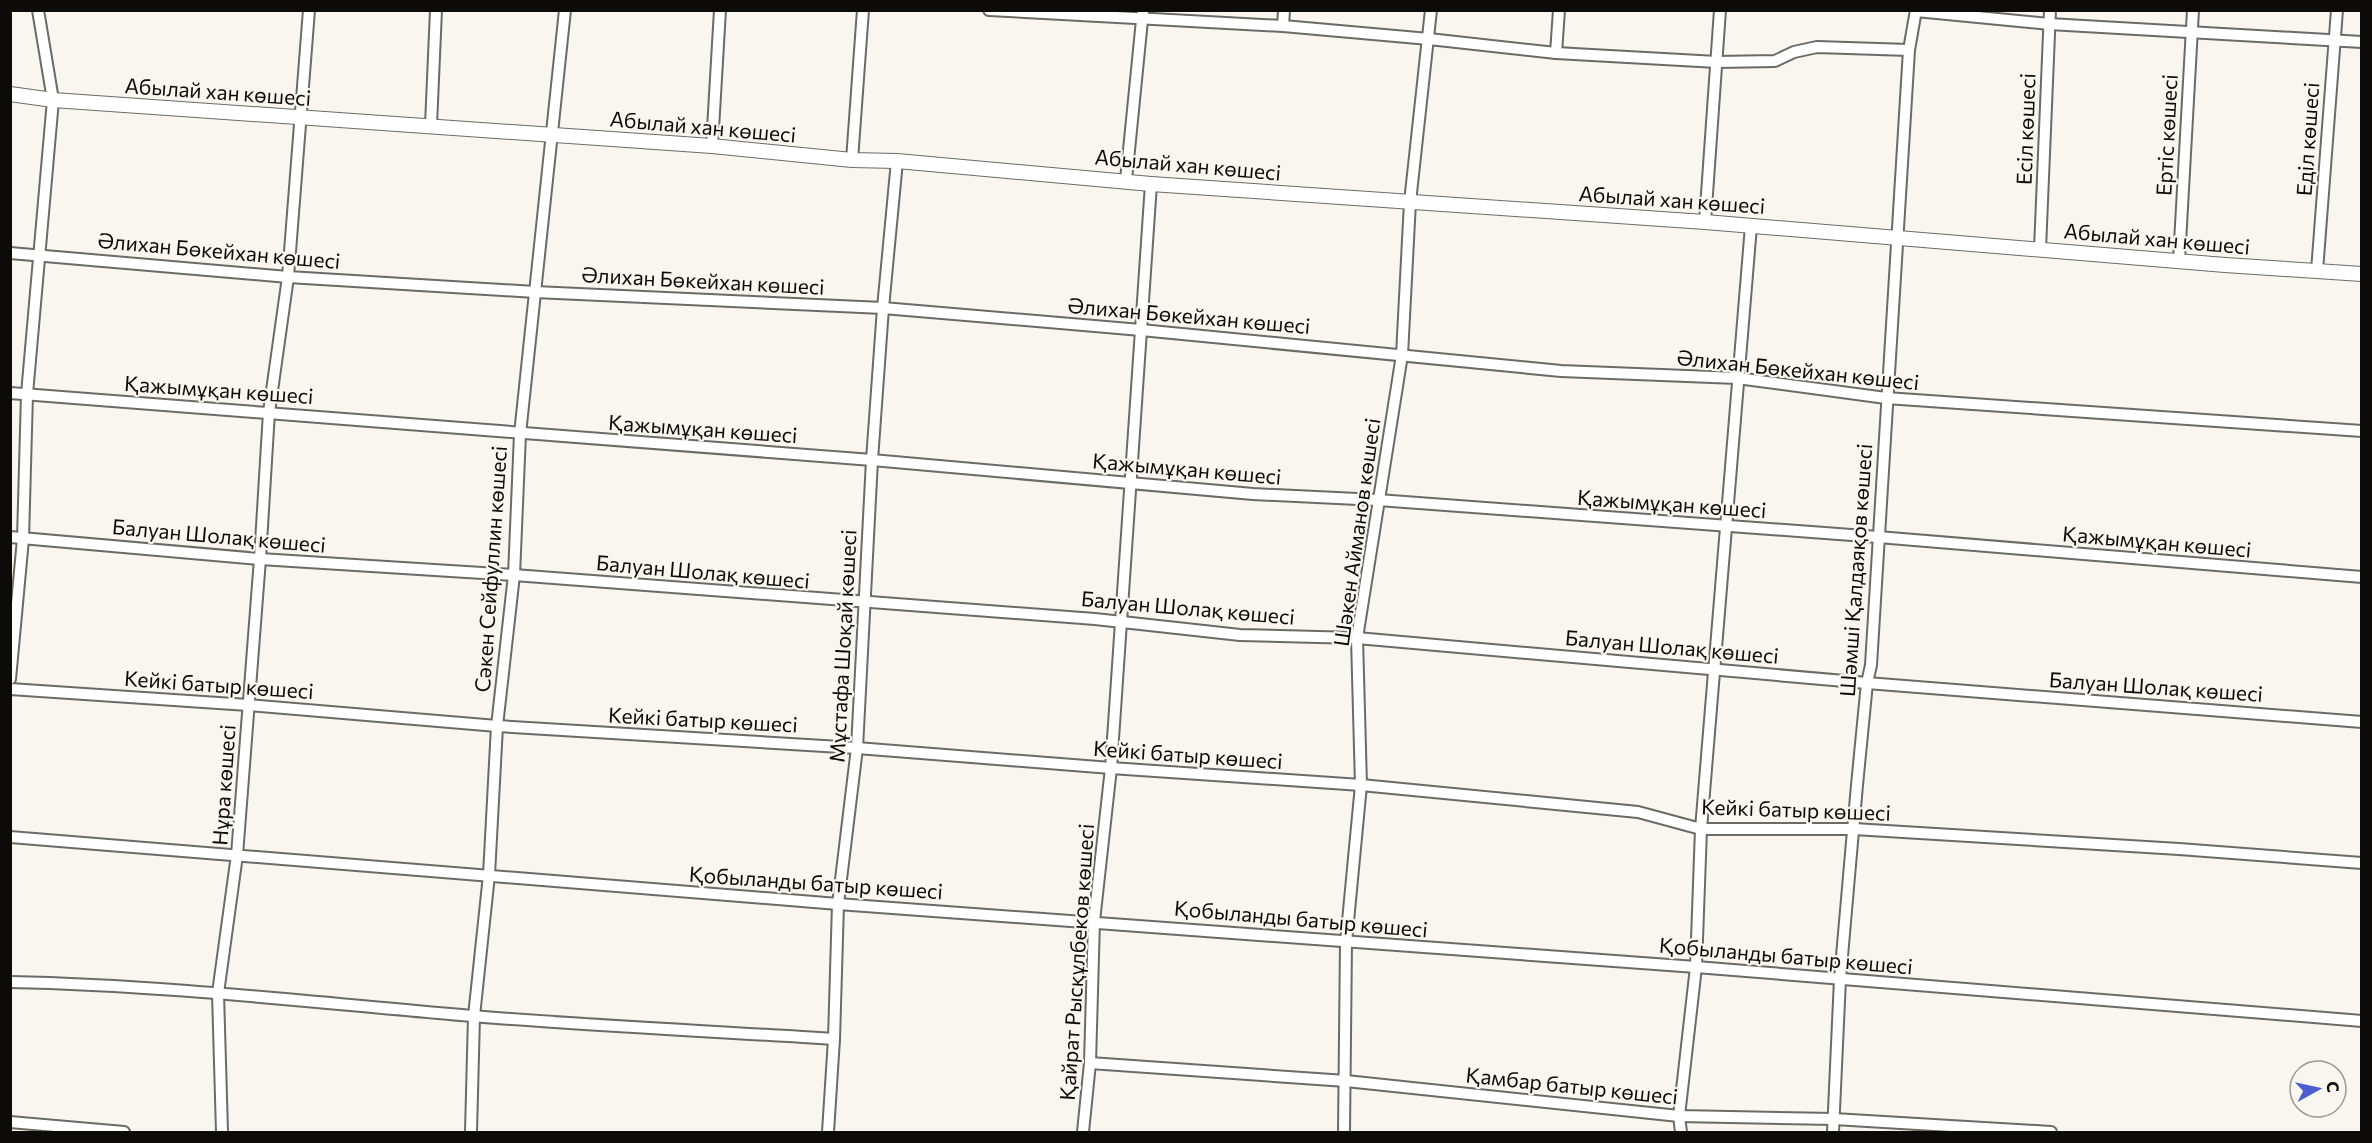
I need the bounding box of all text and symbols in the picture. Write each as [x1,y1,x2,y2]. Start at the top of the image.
street label: Абылай хан көшесі [124,72,312,110]
street label: Есіл көшесі [2011,73,2039,185]
street label: Ертіс көшесі [2150,73,2182,197]
street label: Еділ көшесі [2291,81,2323,197]
street label: Абылай хан көшесі [609,105,797,147]
street label: Абылай хан көшесі [1094,143,1282,185]
street label: Абылай хан көшесі [1578,180,1766,218]
street label: Абылай хан көшесі [2063,217,2251,259]
street label: Әлихан Бөкейхан көшесі [97,227,341,273]
street label: Әлихан Бөкейхан көшесі [581,261,825,299]
street label: Әлихан Бөкейхан көшесі [1067,292,1311,338]
street label: Әлихан Бөкейхан көшесі [1676,344,1920,394]
street label: Қажымұқан көшесі [124,370,314,408]
street label: Қажымұқан көшесі [608,409,798,447]
street label: Шәкен Айманов көшесі [1328,416,1384,648]
street label: Шәмші Қалдаяқов көшесі [1834,443,1876,697]
street label: Сәкен Сейфуллин көшесі [469,445,511,693]
street label: Қажымұқан көшесі [1091,447,1283,489]
street label: Қажымұқан көшесі [1577,484,1767,522]
street label: Балуан Шолақ көшесі [111,513,327,557]
street label: Қажымұқан көшесі [2061,520,2253,562]
street label: Мұстафа Шоқай көшесі [823,529,861,763]
street label: Балуан Шолақ көшесі [595,549,811,593]
street label: Балуан Шолақ көшесі [1080,585,1296,629]
street label: Балуан Шолақ көшесі [1564,624,1780,668]
street label: Кейкі батыр көшесі [123,665,315,703]
street label: Балуан Шолақ көшесі [2048,666,2264,706]
street label: Кейкі батыр көшесі [608,702,798,736]
street label: Нұра көшесі [206,724,240,846]
street label: Кейкі батыр көшесі [1092,735,1284,773]
street label: Кейкі батыр көшесі [1701,793,1891,825]
street label: Қайрат Рысқұлбеков көшесі [1054,823,1098,1101]
street label: Қобыланды батыр көшесі [688,861,944,903]
street label: Қобыланды батыр көшесі [1173,894,1429,942]
street label: Қобыланды батыр көшесі [1658,931,1914,979]
north arrow [2288,1059,2348,1119]
street label: Қамбар батыр көшесі [1465,1061,1679,1109]
text: С [2323,1080,2344,1094]

